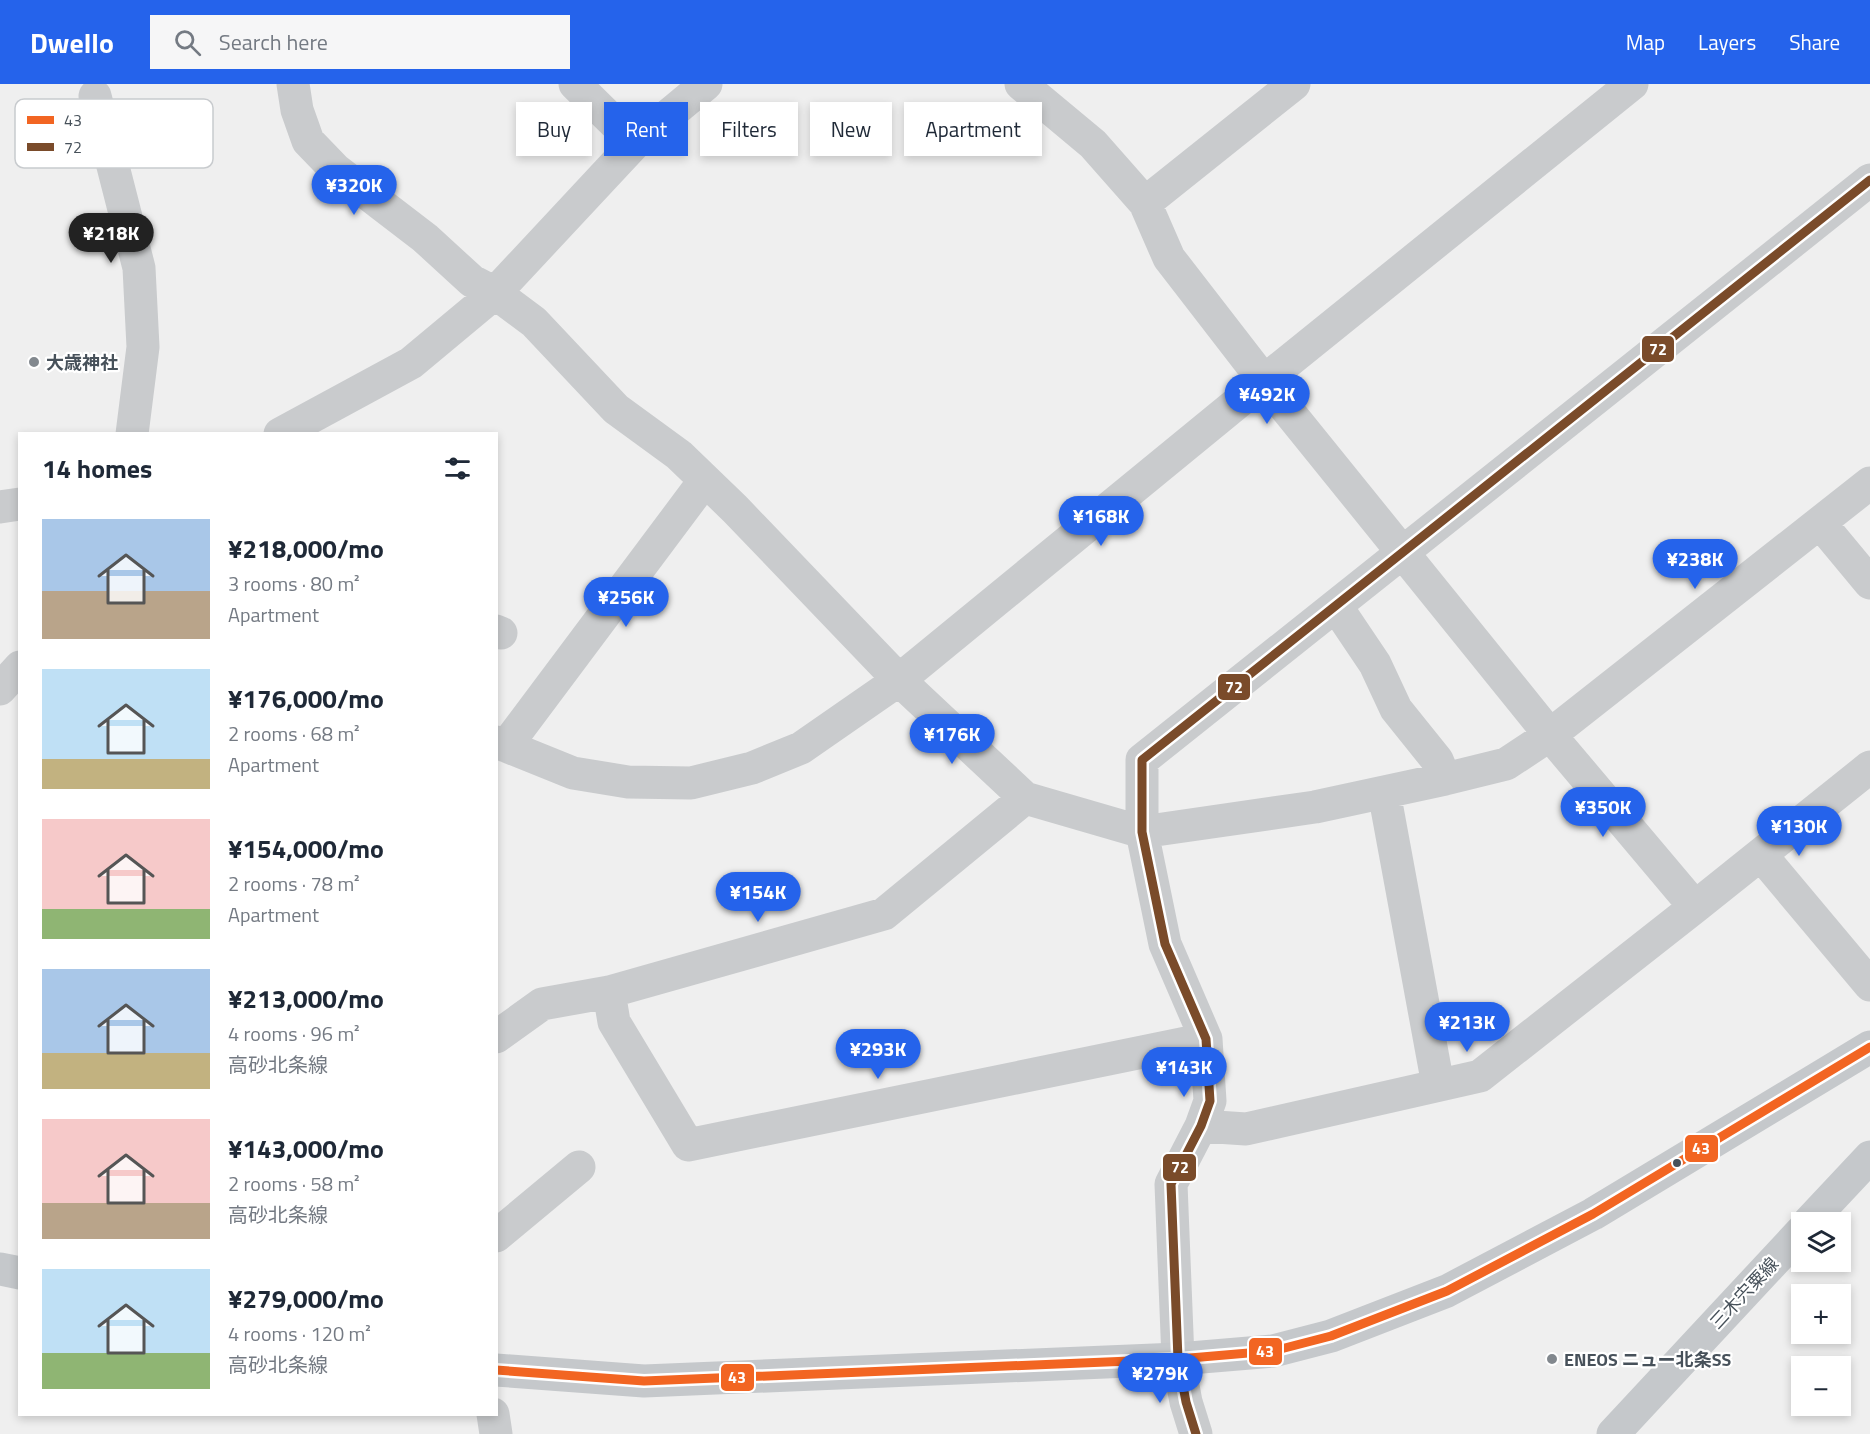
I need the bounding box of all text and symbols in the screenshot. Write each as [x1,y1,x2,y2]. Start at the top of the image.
search box [150,15,570,69]
text: Dwello [30,21,114,64]
text: Search here [219,25,328,59]
icon: search [171,26,204,59]
text: Map [1626,26,1665,58]
text: Layers [1698,26,1756,58]
text: Share [1789,26,1840,58]
legend [15,99,213,168]
chip: Buy [516,102,592,156]
chip: Rent [604,102,688,156]
chip: Filters [700,102,798,156]
chip: New [810,102,892,156]
chip: Apartment [904,102,1042,156]
text: 43 [64,108,82,132]
text: 72 [64,135,82,159]
pin: ¥320K [312,165,396,216]
text: ¥320K [326,169,382,200]
pin: ¥218K [69,213,153,264]
text: ¥218K [83,217,139,248]
line badge: 72 [1641,335,1675,363]
text: 72 [1649,337,1667,361]
place label: 大歳神社 [46,349,118,376]
marker: 大歳神社 [27,355,41,369]
pin: ¥492K [1225,374,1309,425]
text: ¥492K [1239,378,1295,409]
text: 14 homes [42,449,152,488]
icon: filters [441,452,474,485]
pin: ¥168K [1059,496,1143,547]
text: ¥168K [1073,500,1129,531]
text: ¥218,000/mo [228,529,384,568]
pin: ¥238K [1653,539,1737,590]
icon: home [90,543,162,615]
text: ¥238K [1667,543,1723,574]
text: 3 rooms · 80 m² [228,568,360,599]
pin: ¥256K [584,577,668,628]
text: ¥256K [598,581,654,612]
text: Apartment [228,599,319,630]
line badge: 72 [1217,673,1251,701]
text: 72 [1225,675,1243,699]
text: ¥176,000/mo [228,679,384,718]
icon: home [90,693,162,765]
pin: ¥176K [910,714,994,765]
text: 2 rooms · 68 m² [228,718,360,749]
text: ¥176K [924,718,980,749]
text: Apartment [228,749,319,780]
pin: ¥350K [1561,787,1645,838]
text: ¥350K [1575,791,1631,822]
pin: ¥130K [1757,806,1841,857]
text: ¥130K [1771,810,1827,841]
text: ¥154,000/mo [228,829,384,868]
icon: home [90,843,162,915]
text: 2 rooms · 78 m² [228,868,360,899]
pin: ¥154K [716,872,800,923]
text: ¥154K [730,876,786,907]
text: Apartment [228,899,319,930]
text: ¥213,000/mo [228,979,384,1018]
icon: home [90,993,162,1065]
pin: ¥213K [1425,1002,1509,1053]
text: ¥213K [1439,1006,1495,1037]
text: 4 rooms · 96 m² [228,1018,360,1049]
pin: ¥293K [836,1029,920,1080]
text: ¥293K [850,1033,906,1064]
pin: ¥143K [1142,1047,1226,1098]
text: 高砂北条線 [228,1049,328,1080]
text: ¥143K [1156,1051,1212,1082]
text: ¥143,000/mo [228,1129,384,1168]
line badge: 43 [1684,1134,1719,1163]
text: 43 [1692,1136,1710,1160]
icon: home [90,1143,162,1215]
line badge: 72 [1162,1153,1197,1182]
text: 72 [1171,1155,1189,1179]
unlabelled marker [1671,1157,1683,1169]
text: 2 rooms · 58 m² [228,1168,360,1199]
text: 高砂北条線 [228,1199,328,1230]
map controls [1791,1212,1851,1416]
button: layers [1791,1212,1851,1272]
street label: 三木宍粟線 [1703,1251,1785,1335]
text: ¥279,000/mo [228,1279,384,1318]
button: + [1791,1284,1851,1344]
icon: home [90,1293,162,1365]
text: 4 rooms · 120 m² [228,1318,371,1349]
line badge: 43 [1248,1337,1283,1366]
text: 43 [1256,1339,1274,1363]
place label: ENEOS ニュー北条SS [1564,1346,1732,1373]
text: 高砂北条線 [228,1349,328,1380]
marker: ENEOS ニュー北条SS [1545,1352,1559,1366]
pin: ¥279K [1118,1353,1202,1404]
button: − [1791,1356,1851,1416]
text: ¥279K [1132,1357,1188,1388]
line badge: 43 [720,1363,755,1392]
text: 43 [728,1365,746,1389]

